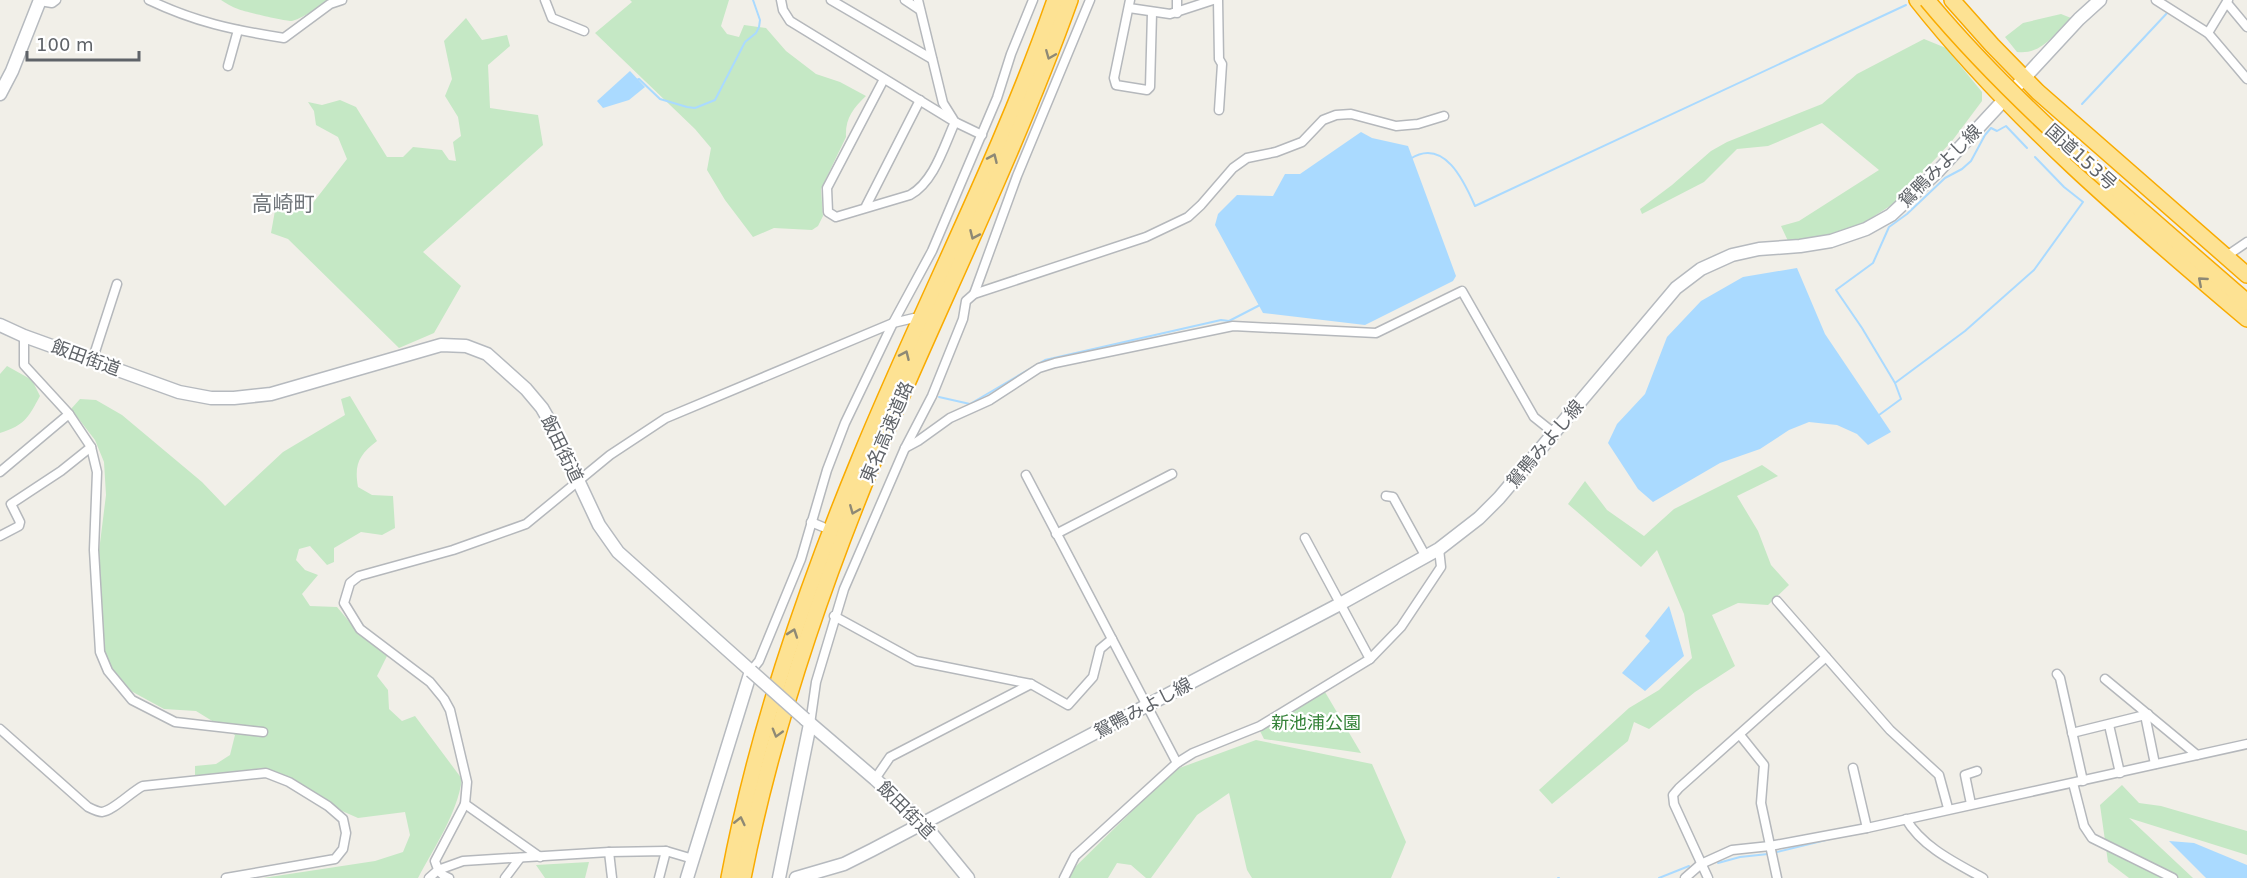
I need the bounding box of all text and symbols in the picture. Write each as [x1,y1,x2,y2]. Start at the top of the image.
scale bar [27,24,140,62]
text: 100 m [36,34,94,55]
one-way arrow [1045,49,1057,60]
street label: 国道153号 [2041,119,2121,194]
street label: 鴛鴨みよし線 [1894,120,1985,211]
one-way arrow [986,153,998,164]
district label: 高崎町 [252,192,315,216]
one-way arrow [969,228,981,239]
one-way arrow [2198,277,2209,288]
street label: 飯田街道 [49,335,124,380]
one-way arrow [898,350,910,361]
street label: 東名高速道路 [856,378,917,486]
street label: 鴛鴨みよし線 [1502,396,1587,492]
street label: 飯田街道 [537,412,588,486]
one-way arrow [849,503,861,514]
one-way arrow [786,628,799,639]
street label: 鴛鴨みよし線 [1090,673,1195,742]
park label: 新池浦公園 [1271,712,1361,733]
one-way arrow [772,728,784,738]
street label: 飯田街道 [873,777,939,843]
one-way arrow [733,816,746,826]

